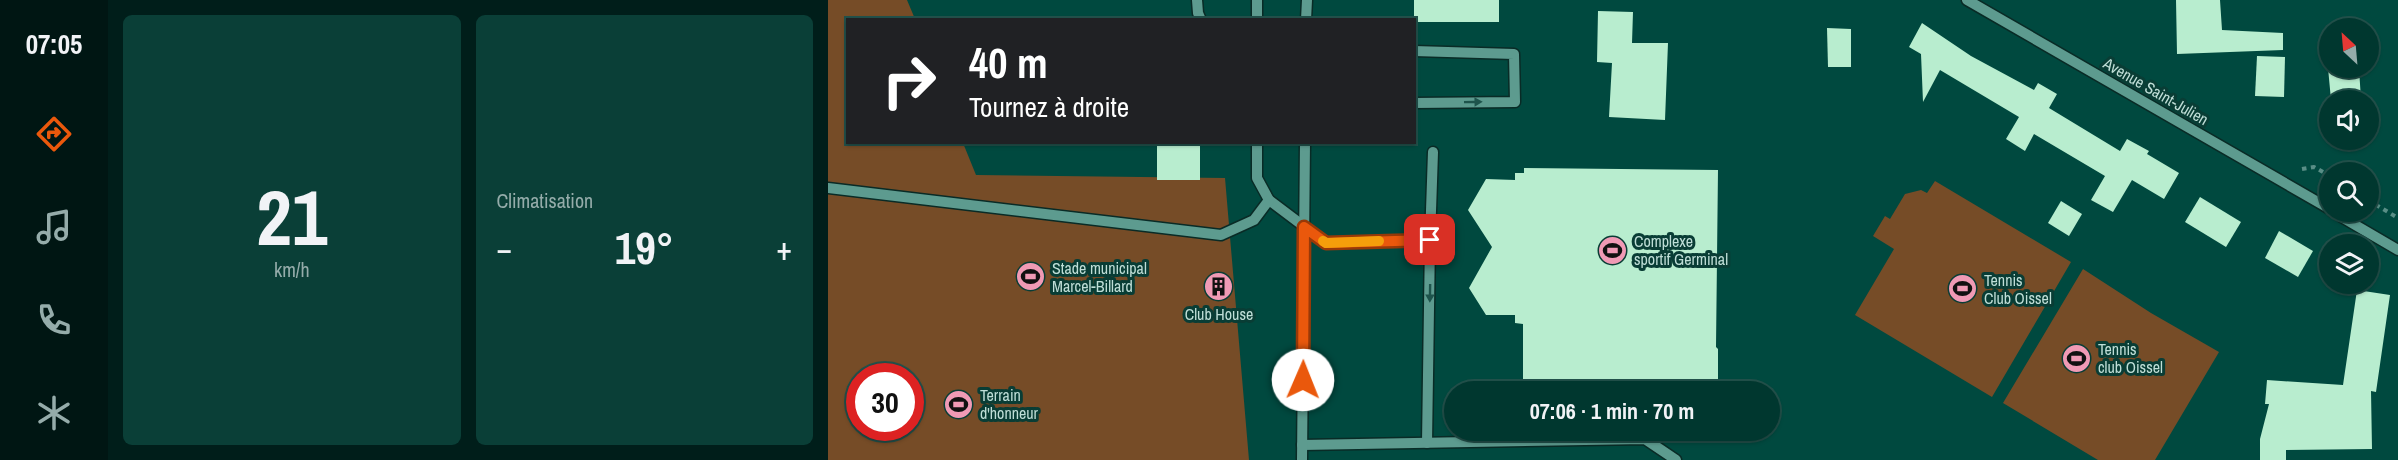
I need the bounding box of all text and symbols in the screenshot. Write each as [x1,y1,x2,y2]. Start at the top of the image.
north arrow [2319,18,2379,78]
map controls [2319,18,2379,294]
text: 07:05 [26,26,82,62]
text: 40 m [969,35,1048,91]
icon: right [870,42,948,120]
street label: Avenue Saint-Julien [2099,51,2213,130]
text: Tournez à droite [969,89,1129,125]
button: sound [2319,90,2379,150]
one-way arrow [1463,97,1482,107]
icon: directions [33,113,75,155]
button: search [2319,162,2379,222]
text: 21 [256,164,327,269]
text: Climatisation [497,187,593,214]
icon: music [33,206,75,248]
pin [1404,214,1455,265]
text: 19° [615,217,674,278]
icon: arrive [1413,223,1446,256]
text: − [497,226,512,270]
text: + [776,226,792,270]
place label: Complexe sportif Germinal [1634,230,1728,270]
sports icon: Complexe sportif Germinal [1597,234,1629,266]
button: layers [2319,234,2379,294]
text: km/h [274,256,310,283]
place label: Stade municipal Marcel-Billard [1052,257,1147,297]
sports icon: Stade municipal Marcel-Billard [1015,261,1047,293]
place label: Tennis Club Oissel [1984,269,2052,309]
building icon: Club House [1203,270,1235,302]
sports icon: Tennis Club Oissel [1947,273,1979,305]
one-way arrow [1425,283,1434,302]
icon: phone [33,299,75,341]
place label: Club House [1185,303,1253,325]
place label: Tennis club Oissel [2098,338,2163,378]
sports icon: Tennis club Oissel [2061,342,2093,374]
position arrow [1271,348,1335,412]
speed limit sign: 30 [846,363,924,441]
place label: Terrain d'honneur [980,384,1039,424]
sports icon: Terrain d'honneur [943,388,975,420]
icon: climate [33,392,75,434]
text: 07:06 · 1 min · 70 m [1530,396,1694,426]

